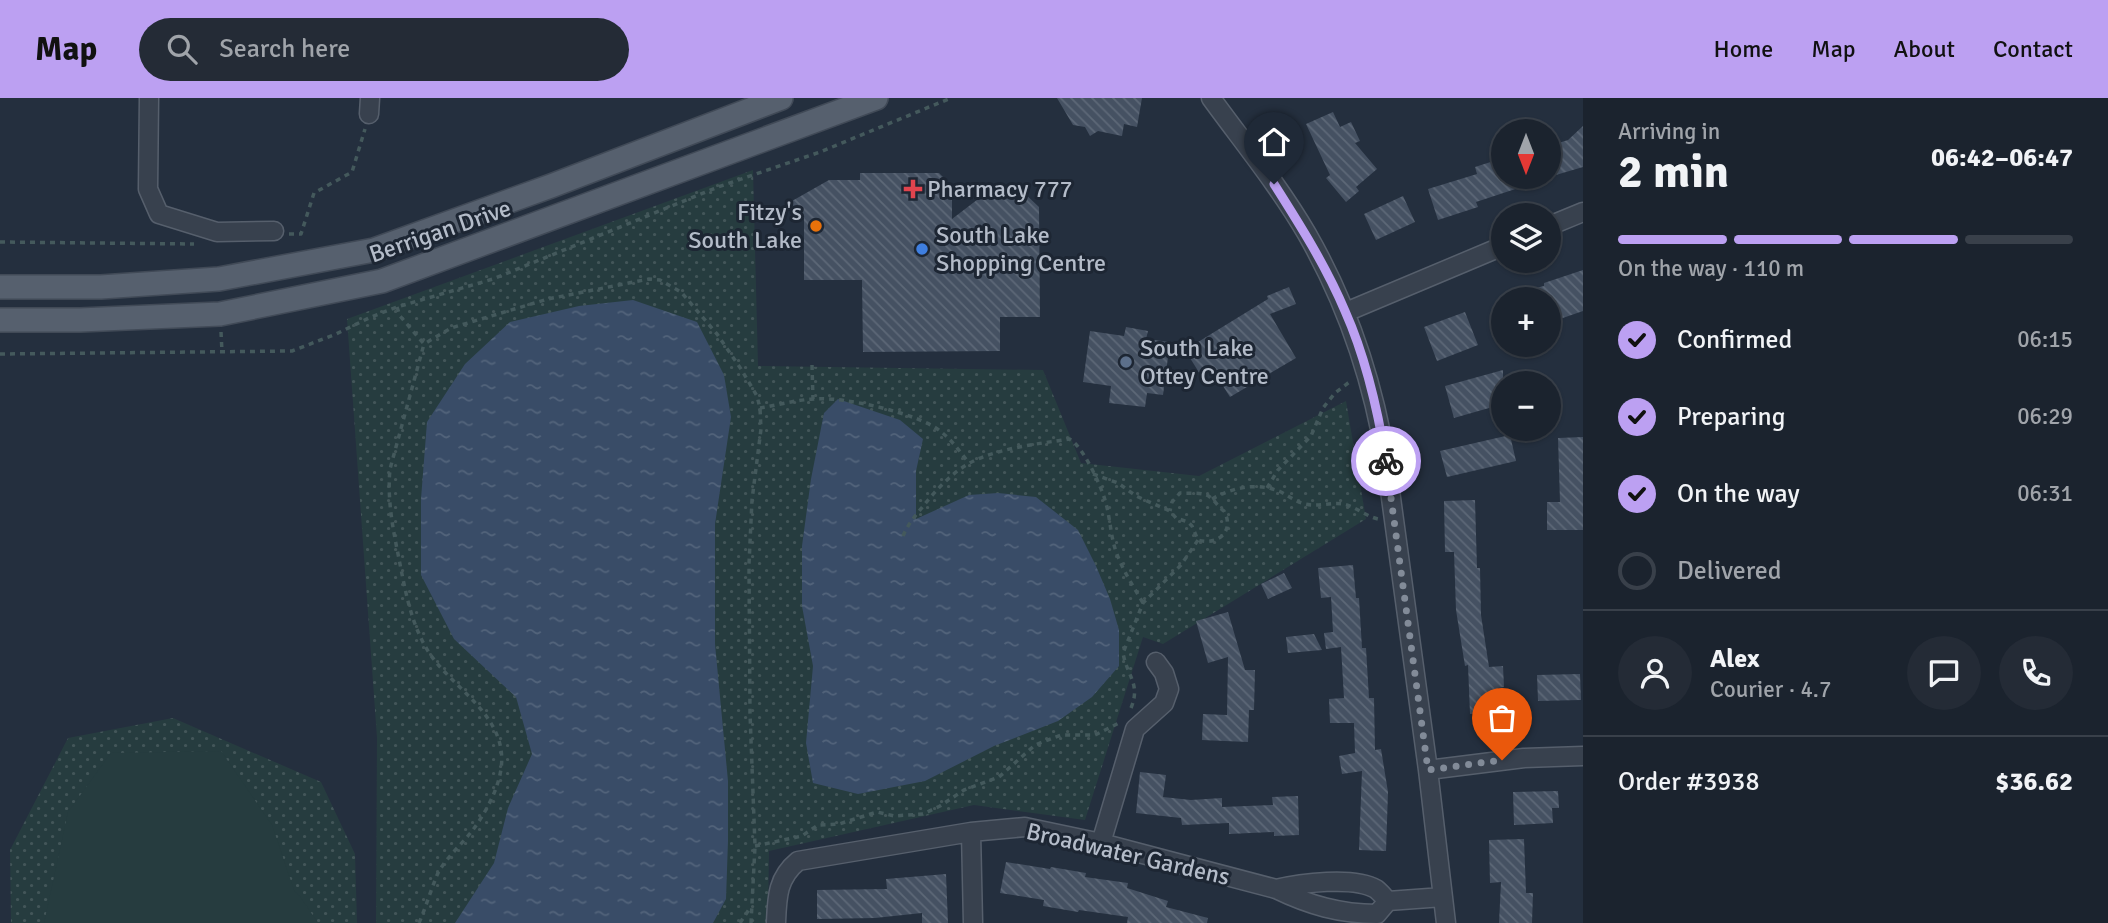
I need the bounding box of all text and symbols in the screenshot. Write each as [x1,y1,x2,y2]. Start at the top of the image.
search box [139,18,629,81]
text: Map [35,29,97,70]
icon: search [163,30,201,68]
text: Search here [219,33,350,65]
text: Home [1713,34,1773,64]
text: Map [1811,34,1856,64]
text: About [1894,34,1955,64]
text: Contact [1993,34,2073,64]
pin [1244,112,1304,184]
text: Arriving in [1618,117,1720,146]
north arrow [1491,119,1561,189]
map controls [1491,119,1561,441]
icon: home [1255,123,1293,161]
text: 06:42–06:47 [1931,142,2073,174]
text: 2 min [1618,144,1729,200]
place label: Pharmacy 777 [927,174,1073,204]
marker: Pharmacy 777 [905,181,921,197]
street label: Berrigan Drive [365,193,515,269]
place label: Fitzy's South Lake [688,197,802,255]
button: layers [1491,203,1561,273]
marker: Fitzy's South Lake [808,218,824,234]
place label: South Lake Shopping Centre [936,220,1106,278]
marker: South Lake Shopping Centre [914,241,930,257]
text: On the way · 110 m [1618,254,1804,283]
button: + [1491,287,1561,357]
icon: check [1618,321,1656,359]
text: Confirmed [1677,324,1792,356]
text: 06:15 [2017,325,2073,354]
place label: South Lake Ottey Centre [1140,333,1269,391]
marker: South Lake Ottey Centre [1118,354,1134,370]
button: − [1491,371,1561,441]
icon: check [1618,398,1656,436]
text: Preparing [1677,401,1785,433]
text: 06:29 [2017,402,2073,431]
courier [1351,426,1421,496]
icon: bike [1367,442,1405,480]
icon: check [1618,475,1656,513]
text: On the way [1677,478,1800,510]
text: 06:31 [2017,479,2073,508]
text: Delivered [1677,555,1782,587]
button: person [1618,636,1692,710]
button: chat [1907,636,1981,710]
button: phone [1999,636,2073,710]
text: Alex [1710,643,1760,675]
text: Courier · 4.7 [1710,675,1831,704]
pin [1472,688,1532,760]
icon: bag [1483,699,1521,737]
text: Order #3938 [1618,766,1759,798]
text: $36.62 [1995,766,2073,798]
street label: Broadwater Gardens [1023,816,1233,892]

